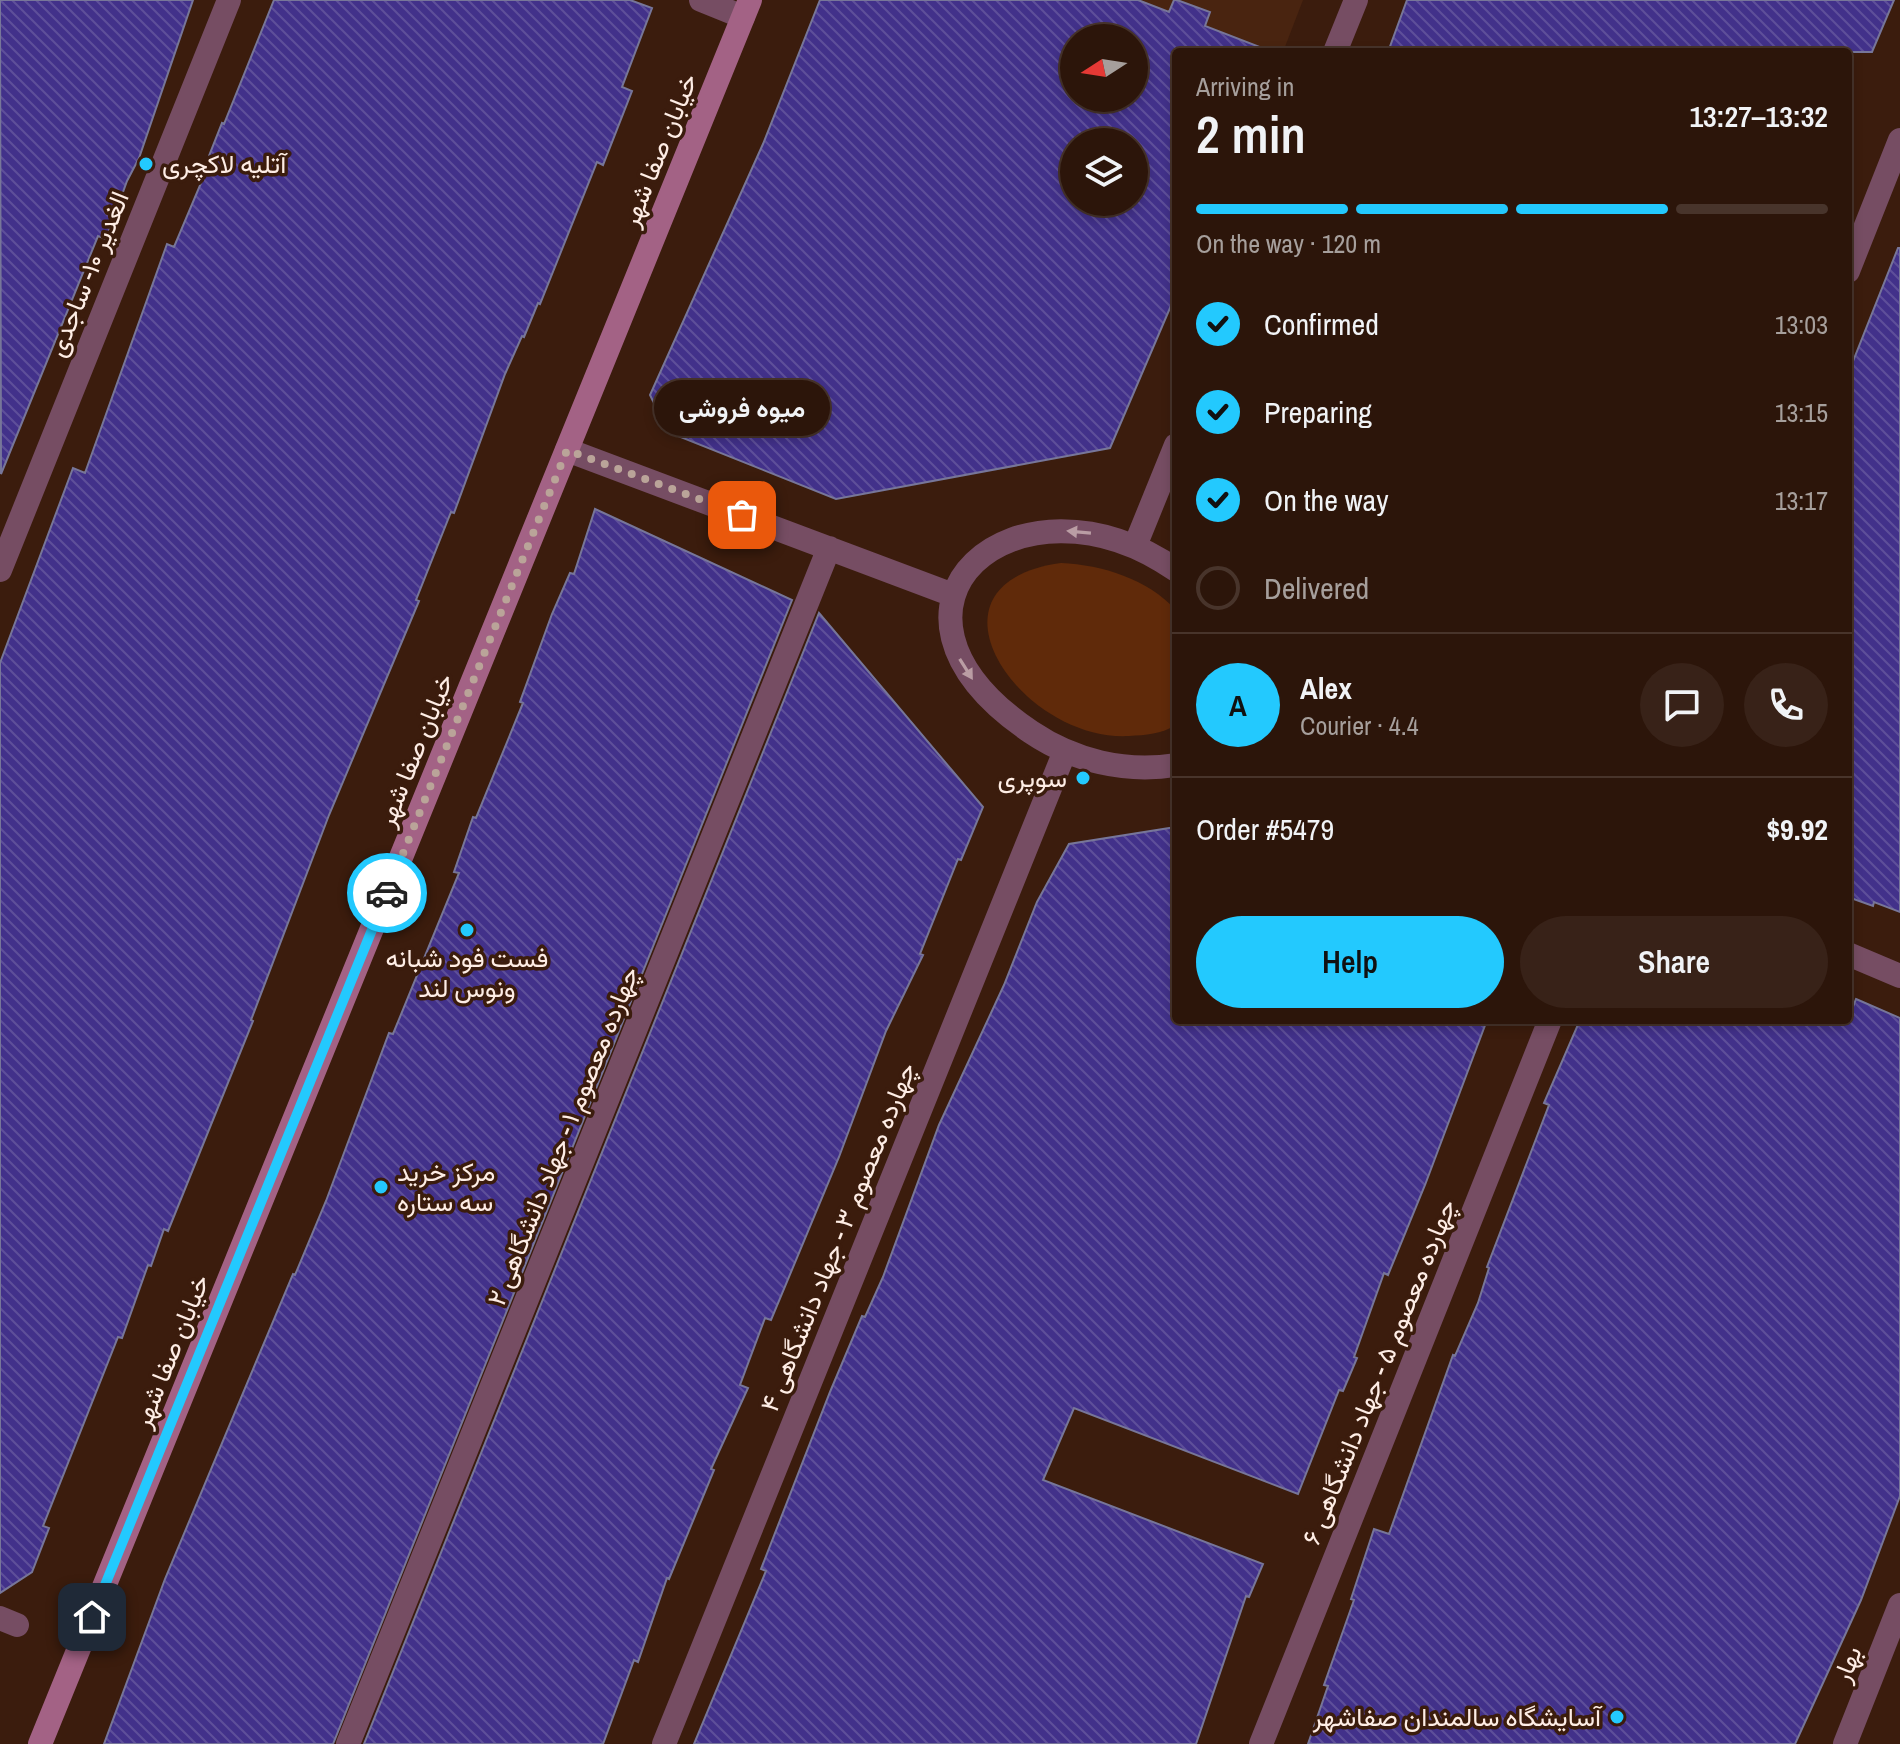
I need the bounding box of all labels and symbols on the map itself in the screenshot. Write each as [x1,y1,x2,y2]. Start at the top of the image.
north arrow [1060,24,1148,112]
street label: خیابان صفا شهر [611,68,705,233]
place label: آتلیه لاکچری [162,146,288,182]
marker: آتلیه لاکچری [137,155,155,173]
street label: الغدیر ۱۰- ساجدی [38,186,137,362]
callout: میوه فروشی [654,379,830,435]
pin [708,481,776,549]
one-way arrow [1066,525,1091,538]
one-way arrow [959,658,973,680]
street label: خیابان صفا شهر [367,668,461,833]
place label: سوپری [998,760,1067,796]
marker: سوپری [1074,769,1092,787]
courier [347,853,427,933]
marker: فست فود شبانه ونوس لند [458,921,476,939]
place label: فست فود شبانه ونوس لند [386,940,548,1005]
street label: چهارده معصوم ۱ - جهاد دانشگاهی ۲ [478,961,648,1311]
street label: چهارده معصوم ۳ - جهاد دانشگاهی ۴ [751,1057,925,1417]
place label: مرکز خرید سه ستاره [397,1154,495,1219]
marker: مرکز خرید سه ستاره [372,1178,390,1196]
street label: چهارده معصوم ۵ - جهاد دانشگاهی ۶ [1293,1194,1465,1550]
street label: خیابان صفا شهر [123,1269,217,1434]
pin [58,1583,126,1651]
street label: بهار [1823,1640,1870,1688]
place label: آسایشگاه سالمندان صفاشهر [1312,1699,1603,1734]
marker: آسایشگاه سالمندان صفاشهر [1608,1708,1626,1726]

